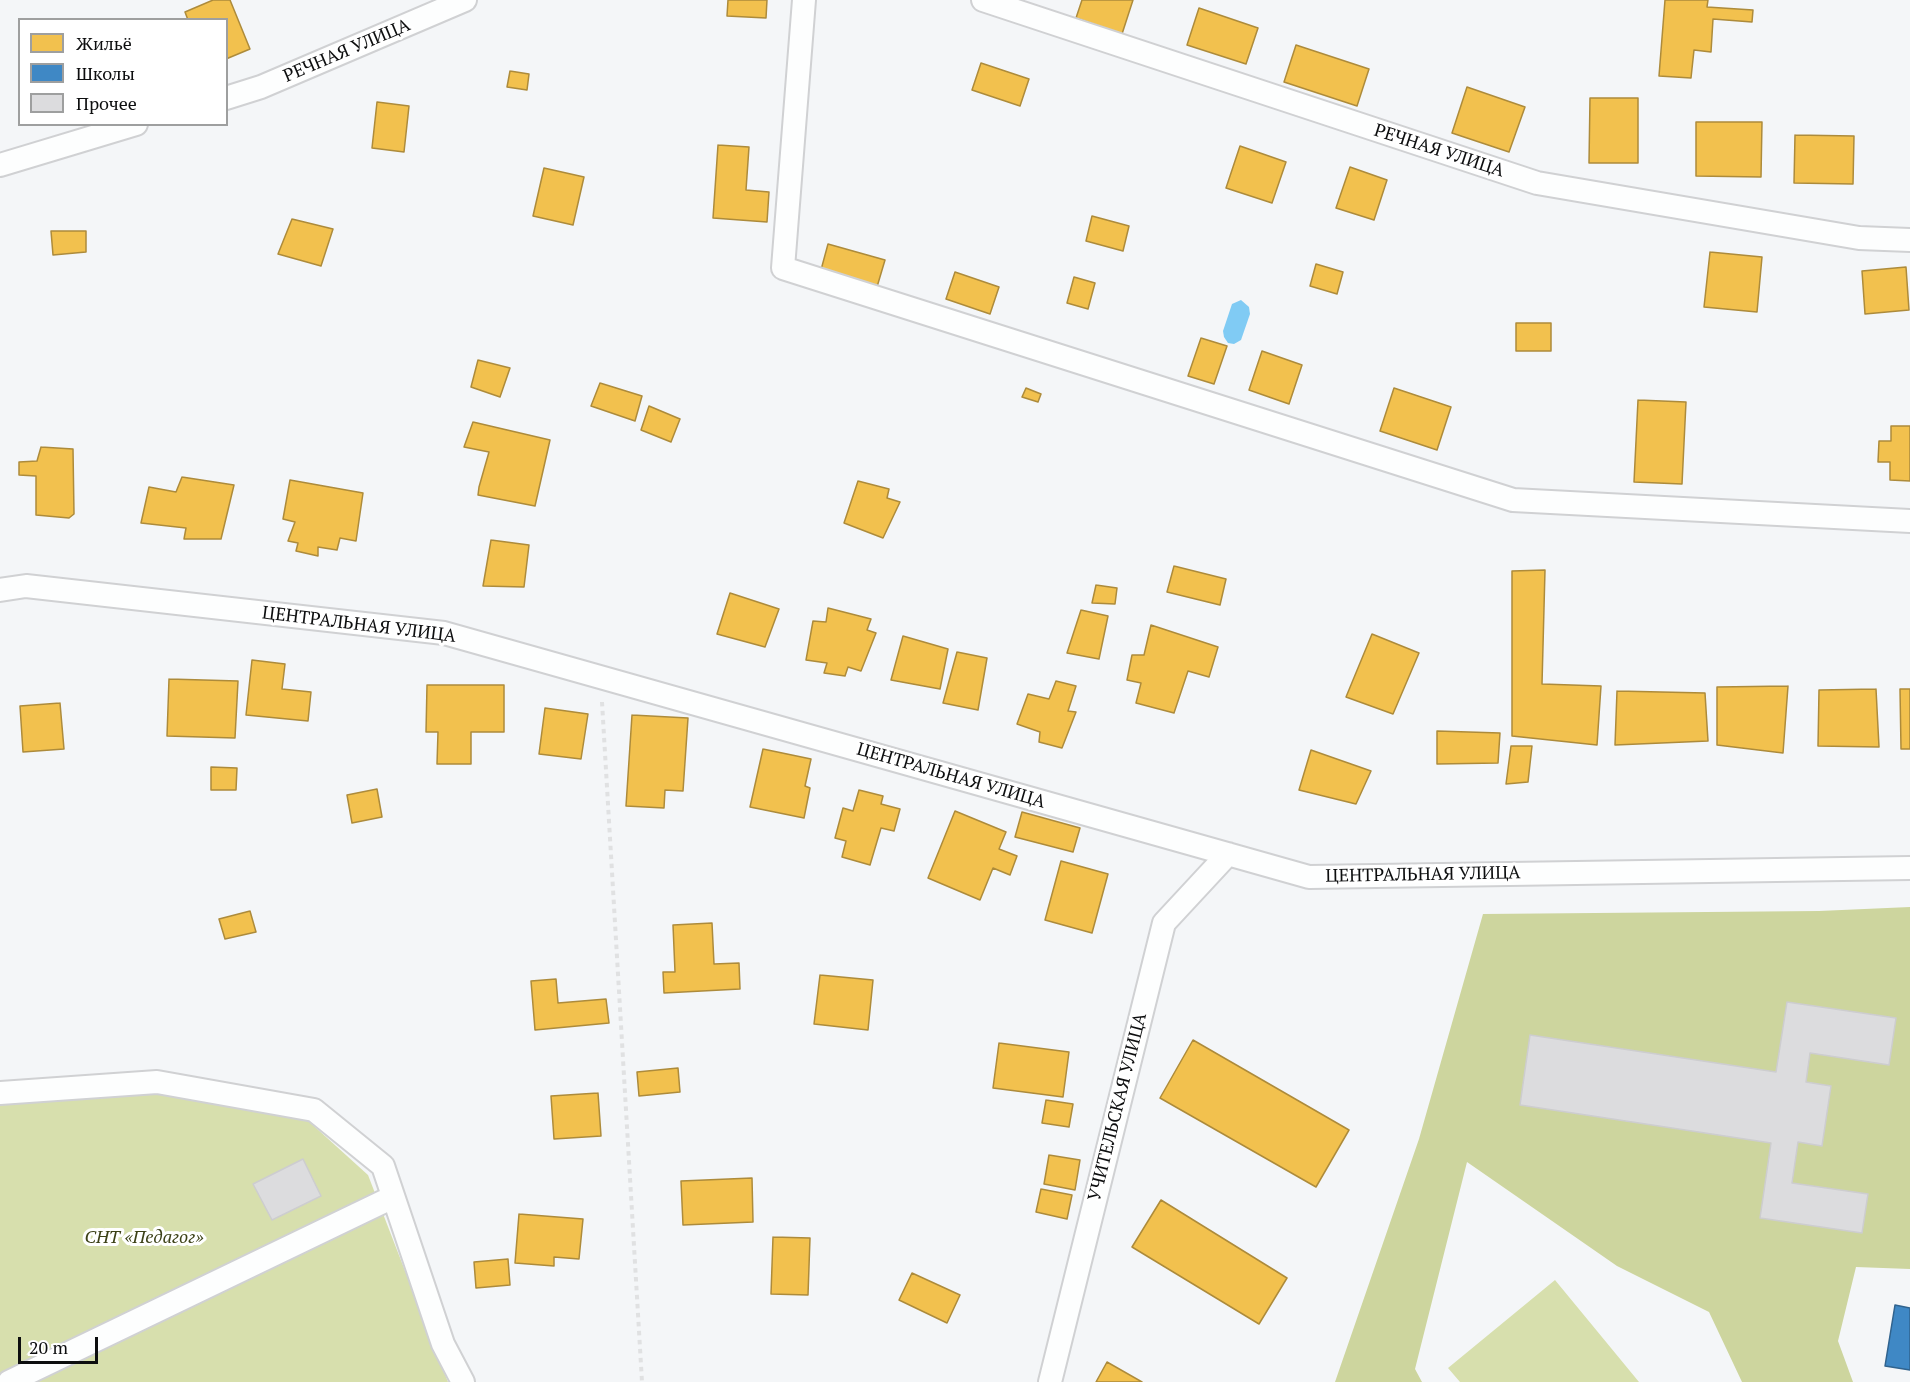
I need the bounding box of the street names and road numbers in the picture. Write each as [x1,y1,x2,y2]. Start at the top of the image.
street label: РЕЧНАЯ УЛИЦА [280,15,414,87]
street label: РЕЧНАЯ УЛИЦА [1371,120,1507,182]
street label: ЦЕНТРАЛЬНАЯ УЛИЦА [261,602,457,648]
street label: ЦЕНТРАЛЬНАЯ УЛИЦА [854,739,1048,813]
street label: ЦЕНТРАЛЬНАЯ УЛИЦА [1325,862,1521,888]
street label: УЧИТЕЛЬСКАЯ УЛИЦА [1084,1011,1152,1203]

